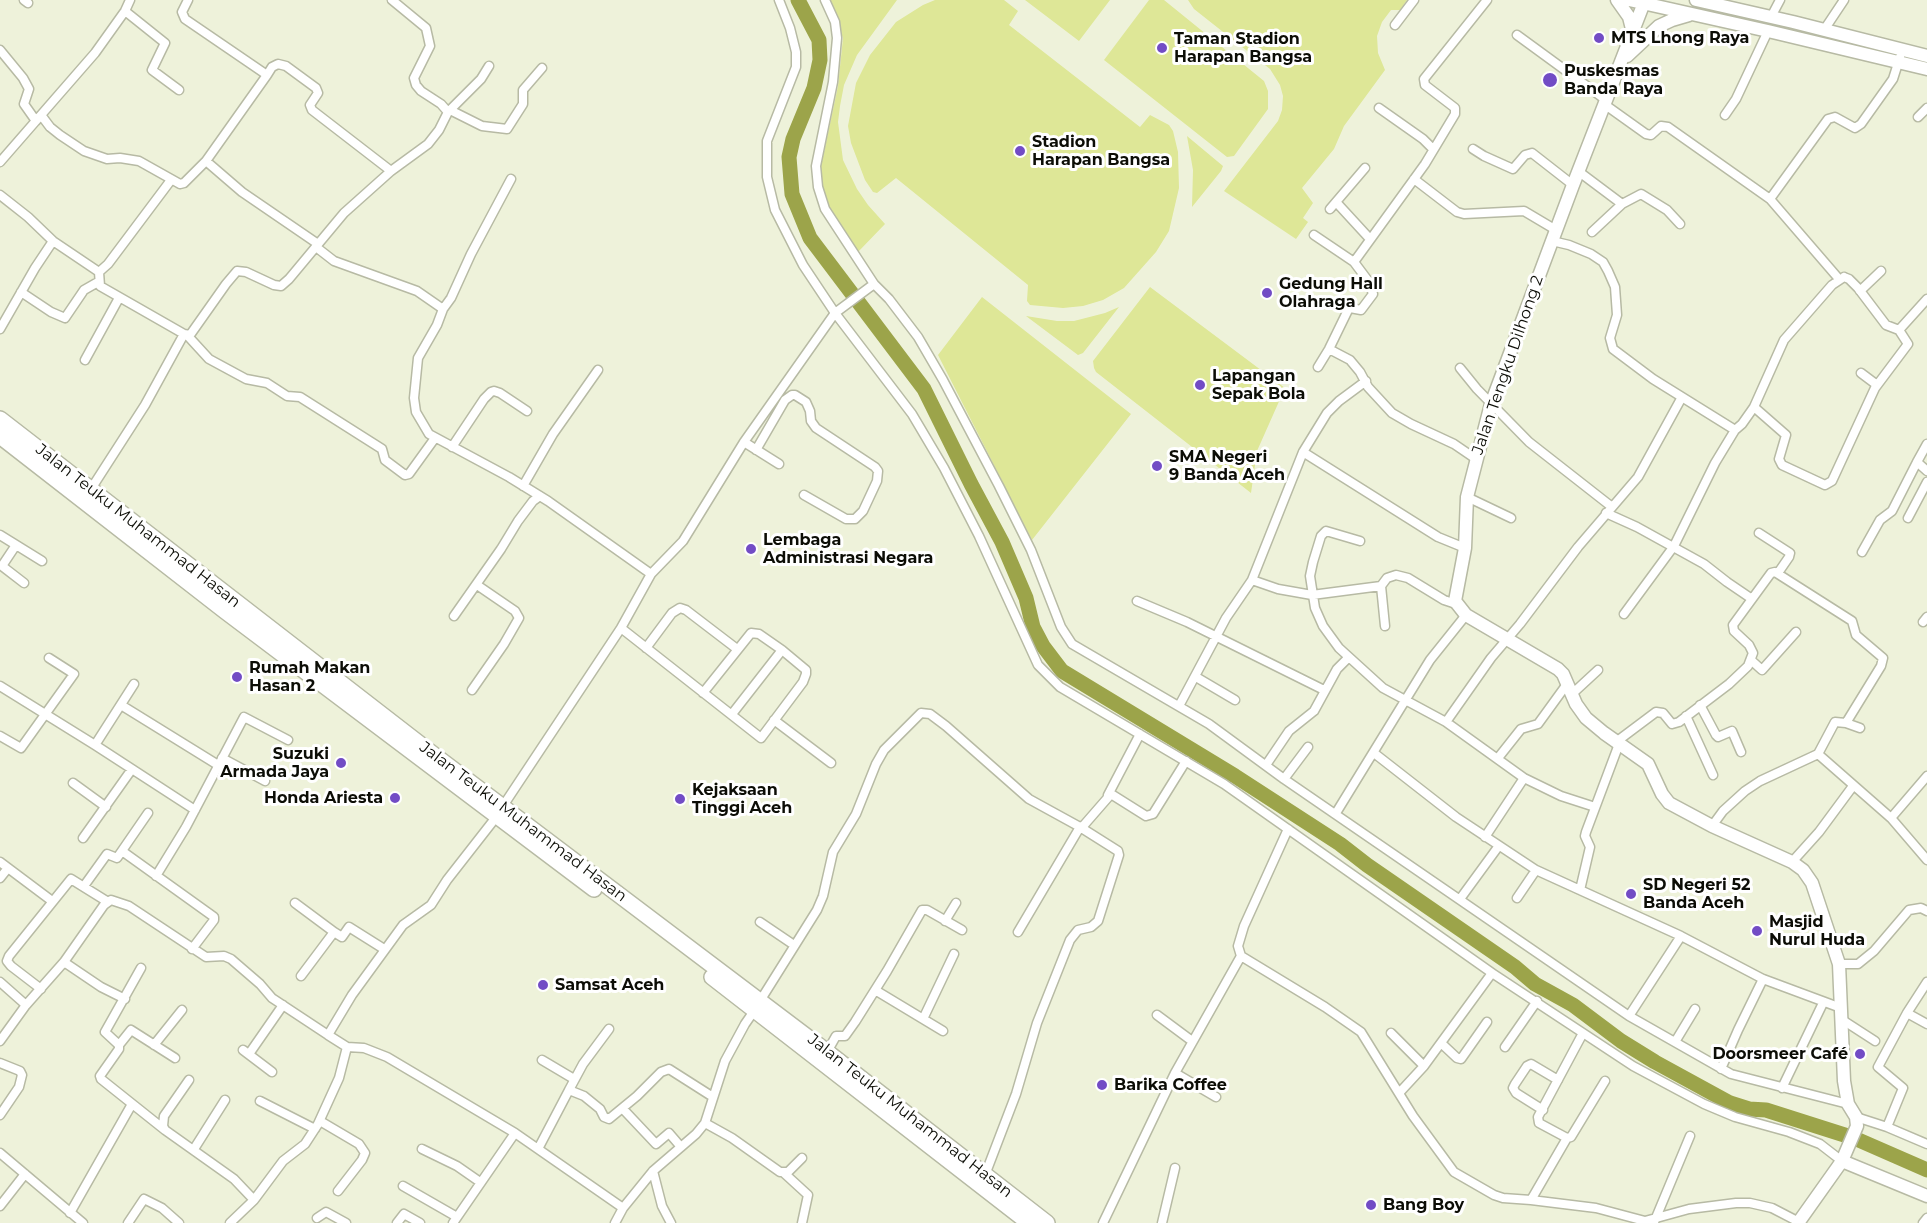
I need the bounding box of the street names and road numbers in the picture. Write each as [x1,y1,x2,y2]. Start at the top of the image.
street label: Jalan Tengku Dilhong 2 [1468,273,1548,457]
street label: Jalan Teuku Muhammad Hasan [32,440,244,612]
street label: Jalan Teuku Muhammad Hasan [416,738,630,906]
street label: Jalan Teuku Muhammad Hasan [804,1030,1016,1202]

